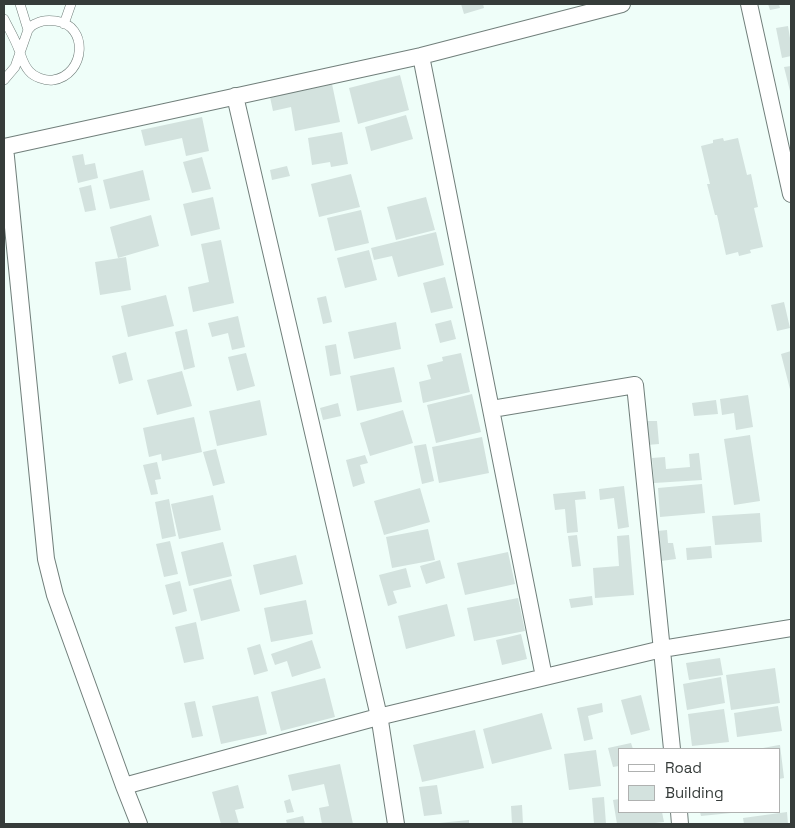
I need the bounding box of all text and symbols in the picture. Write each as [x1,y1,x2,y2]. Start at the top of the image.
legend [618,748,780,813]
text: Road [665,758,702,777]
text: Building [665,783,724,802]

